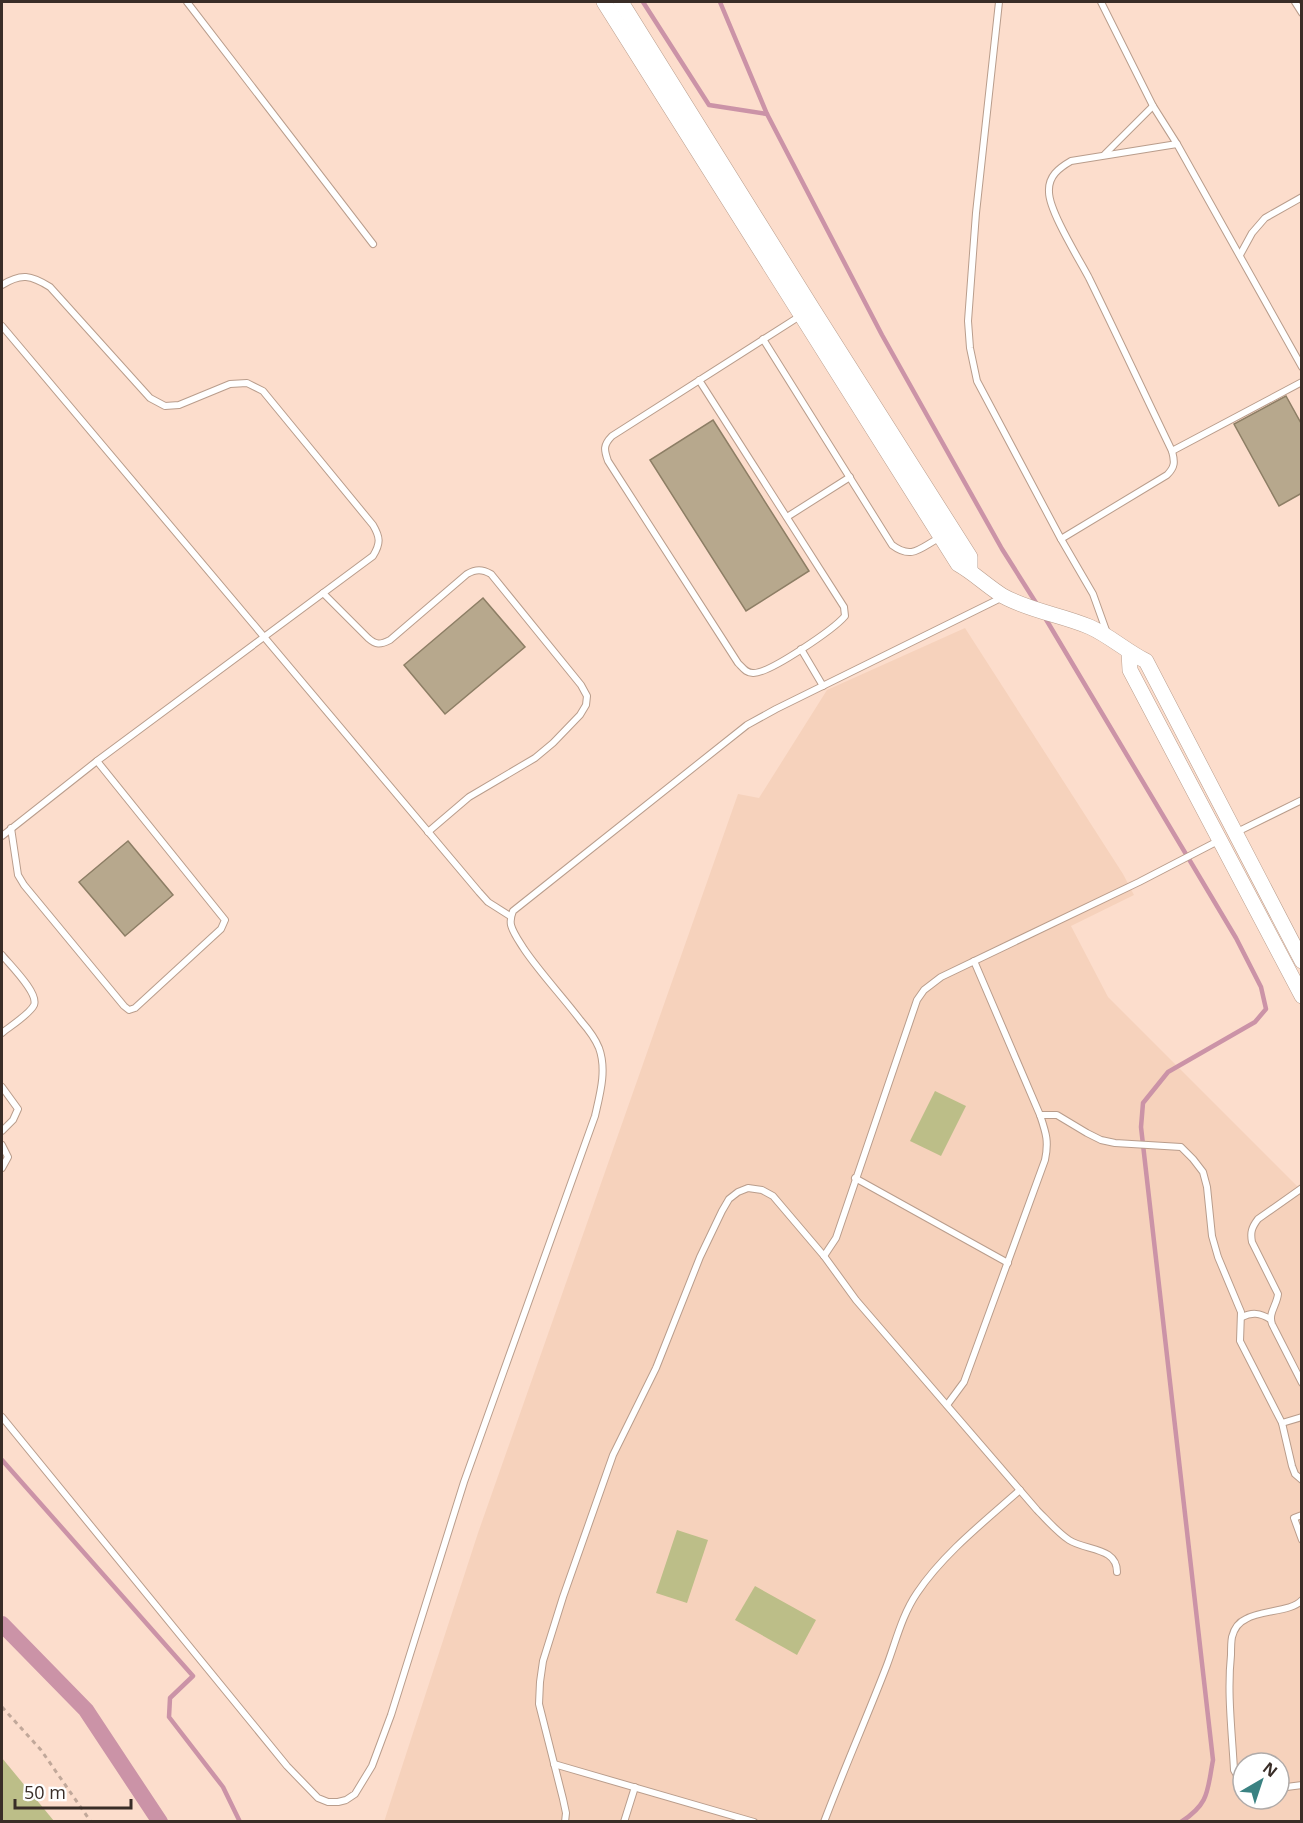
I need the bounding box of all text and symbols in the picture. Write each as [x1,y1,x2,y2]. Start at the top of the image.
north arrow [1231,1751,1291,1811]
text: N [1258,1757,1282,1782]
scale bar [15,1772,130,1810]
text: 50 m [24,1780,66,1804]

